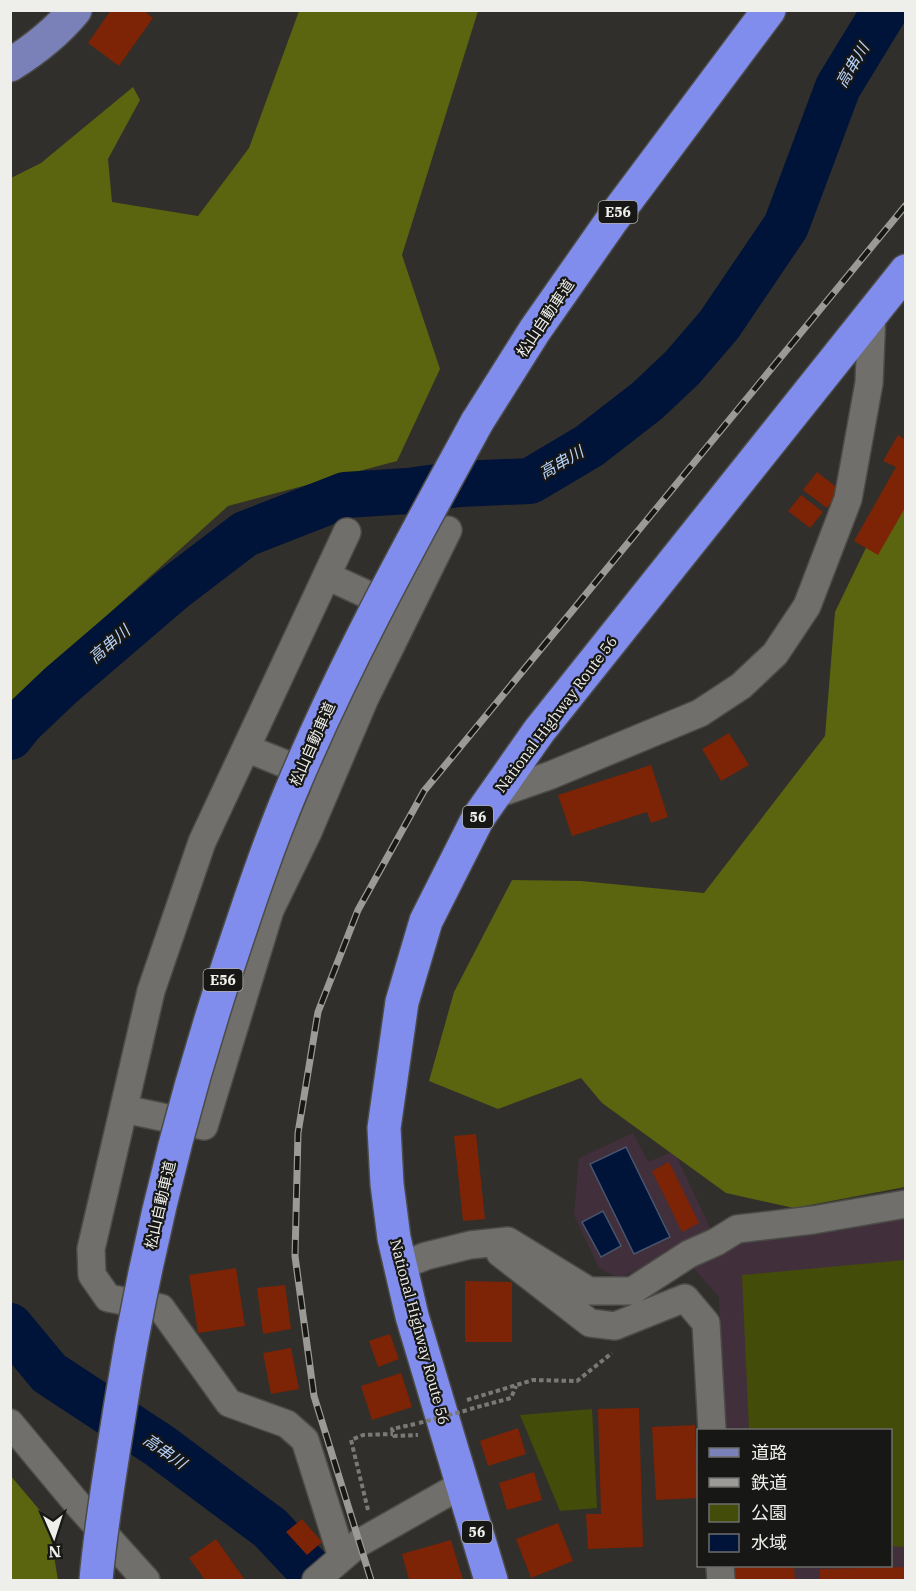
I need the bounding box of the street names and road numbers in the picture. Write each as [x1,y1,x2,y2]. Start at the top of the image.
road number: E56 [598,201,638,223]
street label: 松山自動車道 [512,275,578,361]
street label: National Highway Route 56 [491,632,621,796]
street label: 松山自動車道 [285,699,339,789]
road number: 56 [463,806,493,828]
road number: E56 [204,969,242,991]
street label: 松山自動車道 [141,1159,179,1251]
street label: National Highway Route 56 [386,1237,454,1427]
road number: 56 [462,1521,492,1543]

